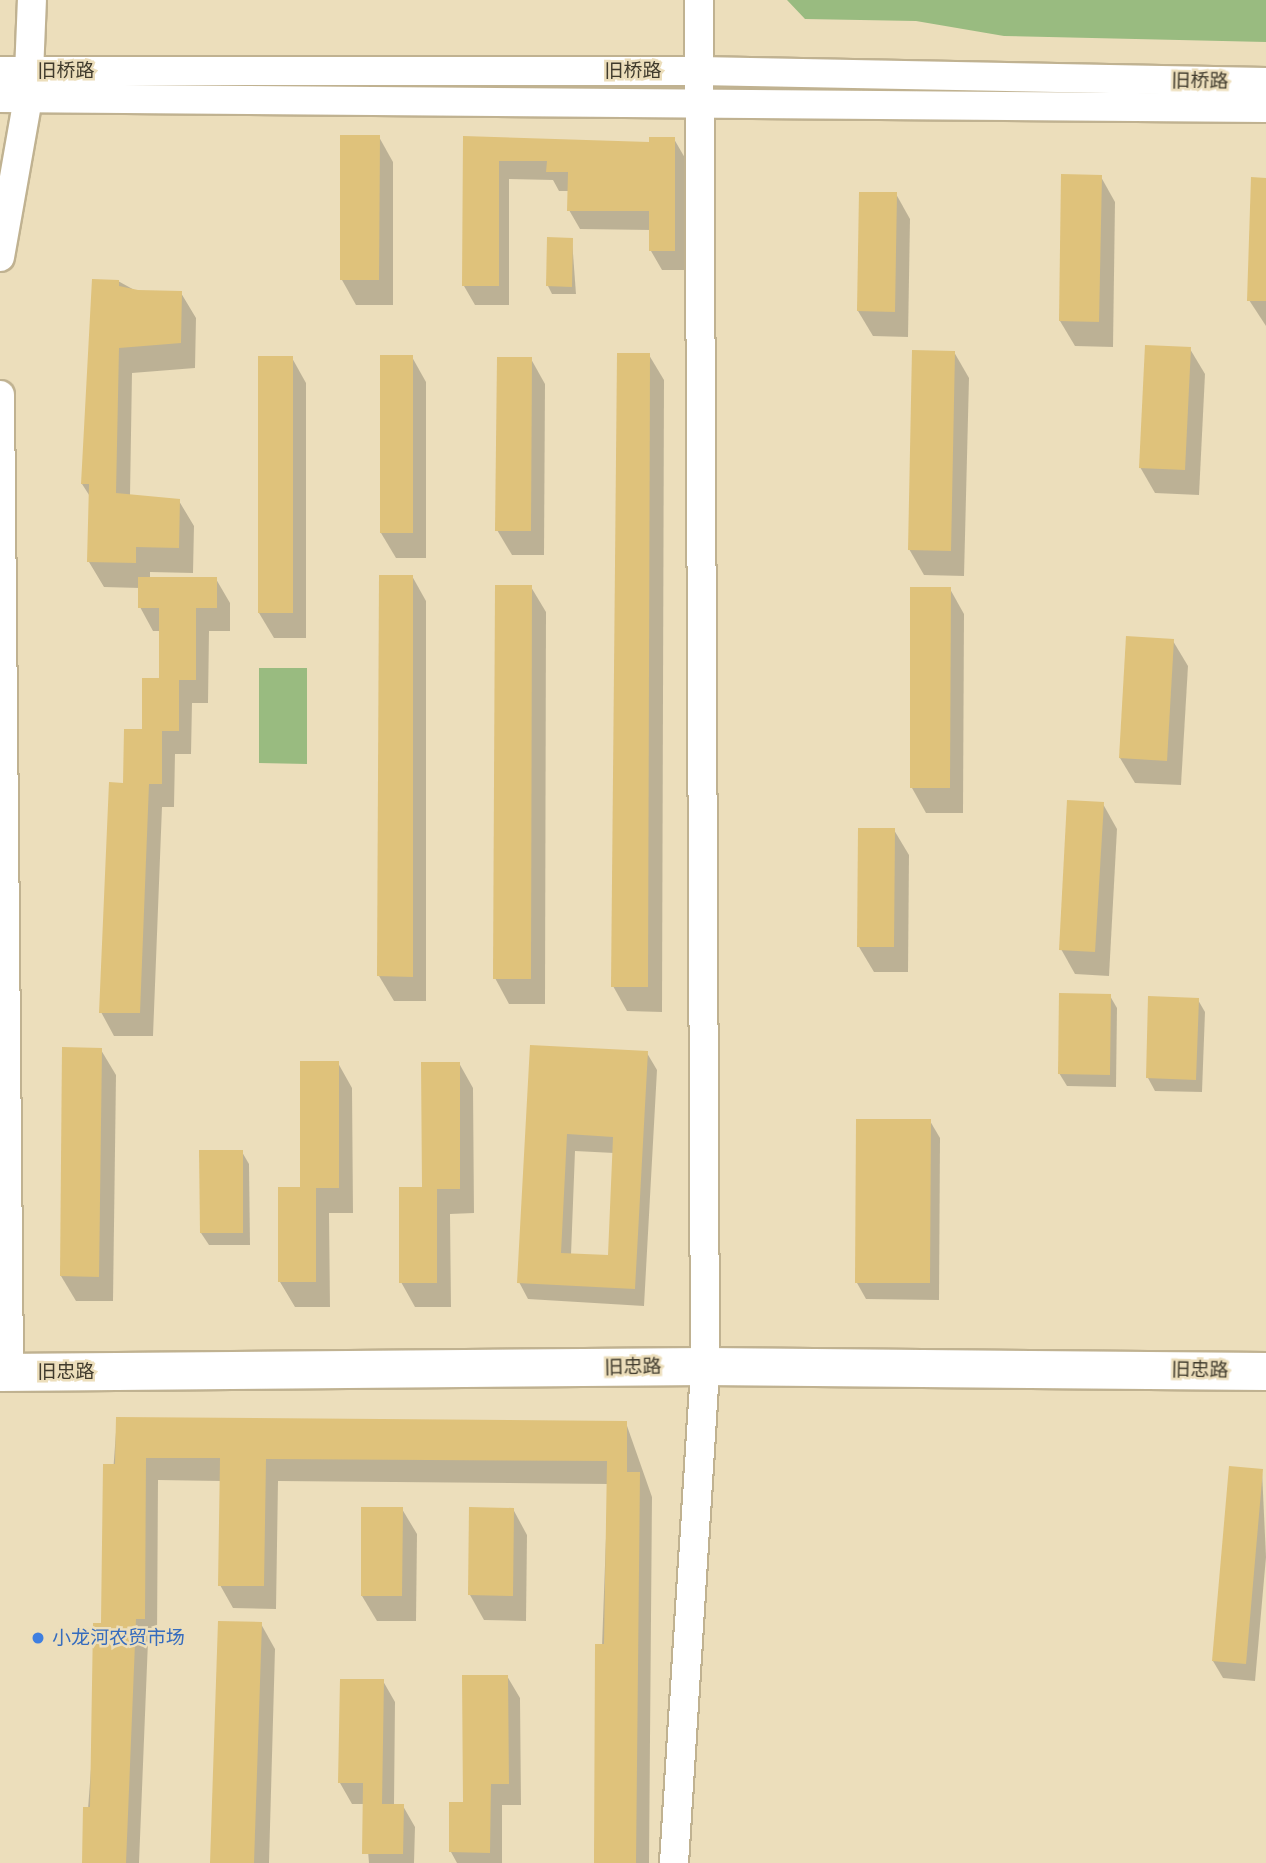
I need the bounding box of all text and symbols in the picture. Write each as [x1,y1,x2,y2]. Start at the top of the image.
street label: 旧桥路 [38,60,94,82]
street label: 旧桥路 [605,60,661,82]
street label: 旧桥路 [1171,69,1229,93]
street label: 旧忠路 [604,1355,662,1379]
street label: 旧忠路 [1171,1358,1229,1382]
street label: 旧忠路 [38,1361,94,1383]
place label: 小龙河农贸市场 [52,1627,185,1649]
marker: 小龙河农贸市场 [30,1630,46,1646]

